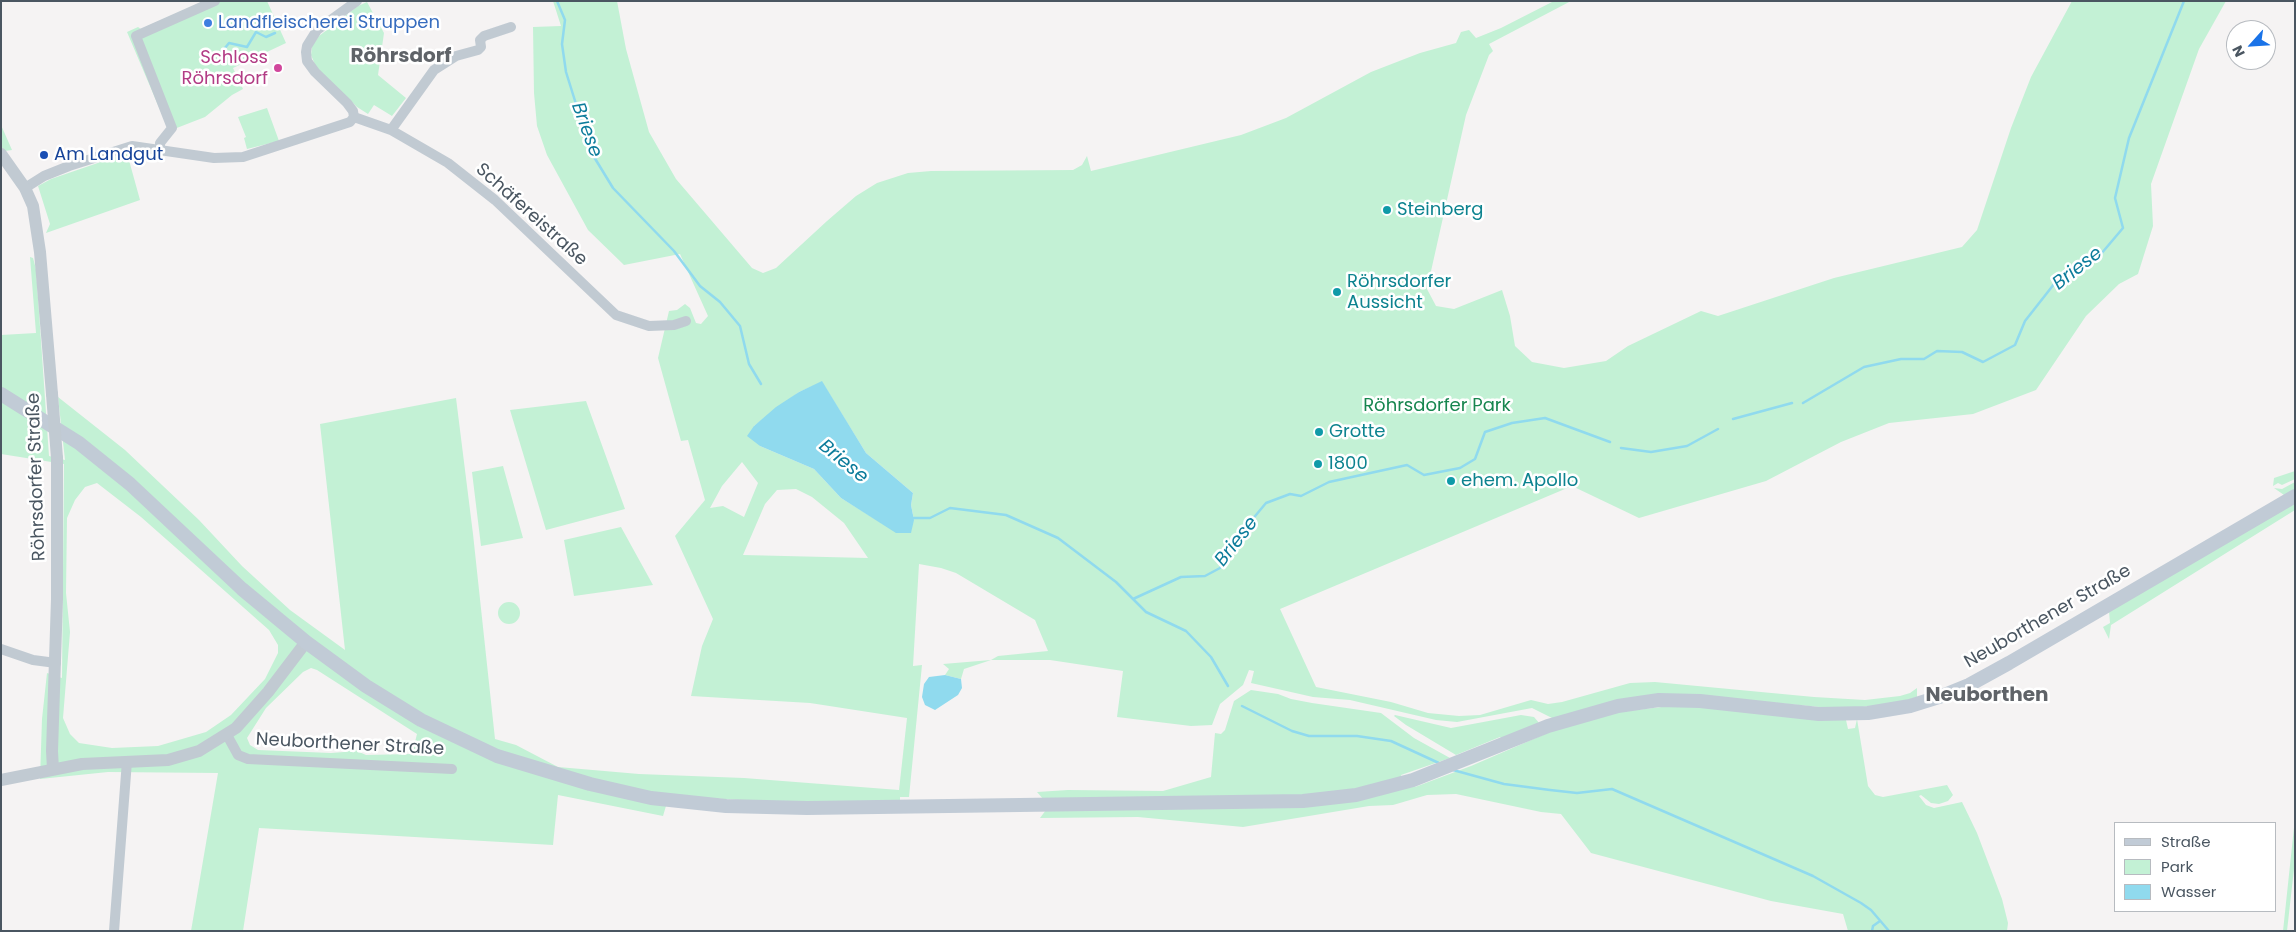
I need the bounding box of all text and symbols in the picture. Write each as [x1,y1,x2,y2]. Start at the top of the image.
place label: Landfleischerei Struppen [218,12,440,34]
marker: Landfleischerei Struppen [202,17,214,29]
north arrow [2226,20,2276,70]
text: N [2227,42,2250,60]
district label: Röhrsdorf [350,45,452,69]
place label: Schloss Röhrsdorf [182,47,268,90]
marker: Schloss Röhrsdorf [272,62,284,74]
water label: Briese [566,99,606,161]
place label: Am Landgut [54,144,163,166]
marker: Am Landgut [38,149,50,161]
street label: Schäfereistraße [471,159,591,271]
place label: Steinberg [1397,199,1483,221]
marker: Steinberg [1381,204,1393,216]
water label: Briese [2049,243,2107,295]
place label: Röhrsdorfer Aussicht [1347,271,1451,314]
marker: Röhrsdorfer Aussicht [1331,286,1343,298]
street label: Röhrsdorfer Straße [23,392,51,562]
park label: Röhrsdorfer Park [1363,395,1511,417]
place label: Grotte [1329,421,1386,443]
marker: Grotte [1313,426,1325,438]
water label: Briese [814,435,872,489]
place label: 1800 [1328,453,1368,475]
marker: 1800 [1312,458,1324,470]
place label: ehem. Apollo [1461,470,1578,492]
marker: ehem. Apollo [1445,475,1457,487]
water label: Briese [1211,513,1263,571]
street label: Neuborthener Straße [1961,561,2135,673]
district label: Neuborthen [1925,684,2049,708]
street label: Neuborthener Straße [255,729,445,761]
legend [2114,822,2276,912]
text: Straße [2161,831,2211,852]
text: Park [2161,856,2193,877]
text: Wasser [2161,881,2216,902]

